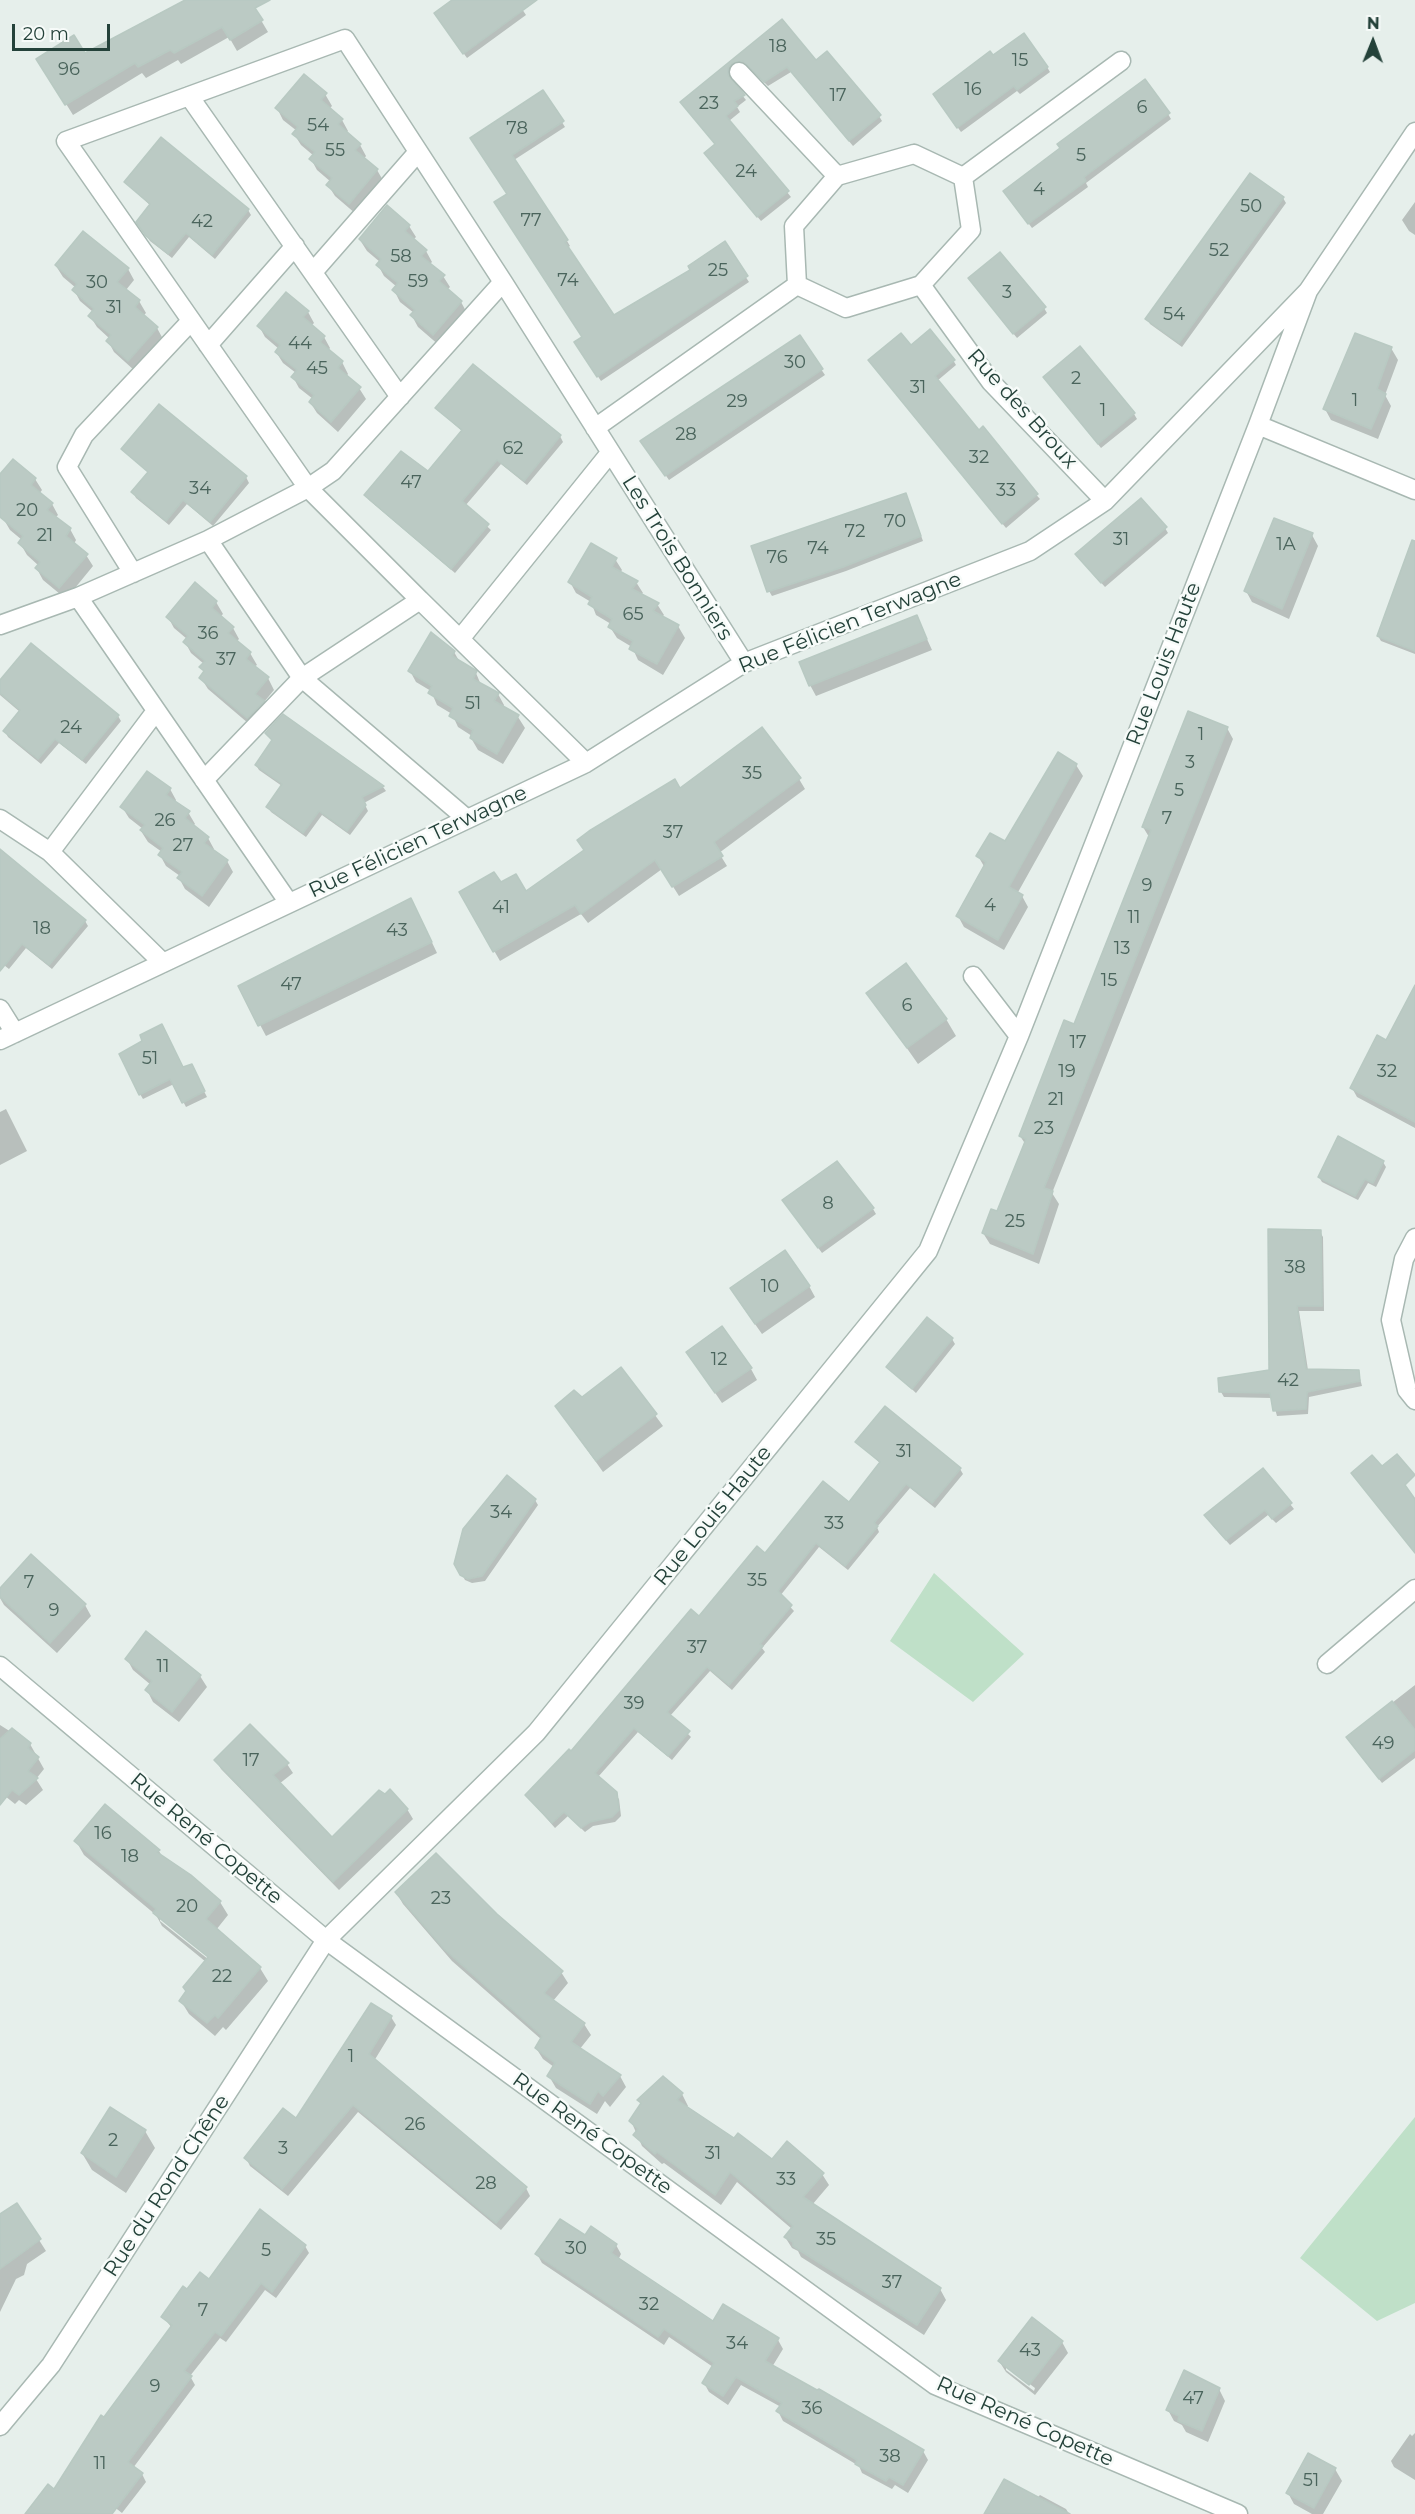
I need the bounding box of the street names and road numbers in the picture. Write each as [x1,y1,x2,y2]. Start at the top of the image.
street label: Rue des Broux [962,344,1082,474]
street label: Les Trois Bonniers [616,471,738,645]
street label: Rue Félicien Terwagne [735,567,965,679]
street label: Rue Louis Haute [1121,579,1207,749]
street label: Rue Félicien Terwagne [305,780,531,904]
street label: Rue Louis Haute [649,1441,777,1591]
street label: Rue René Copette [125,1768,287,1910]
street label: Rue René Copette [507,2068,677,2200]
street label: Rue du Rond Chêne [99,2090,235,2282]
street label: Rue René Copette [933,2372,1117,2472]

